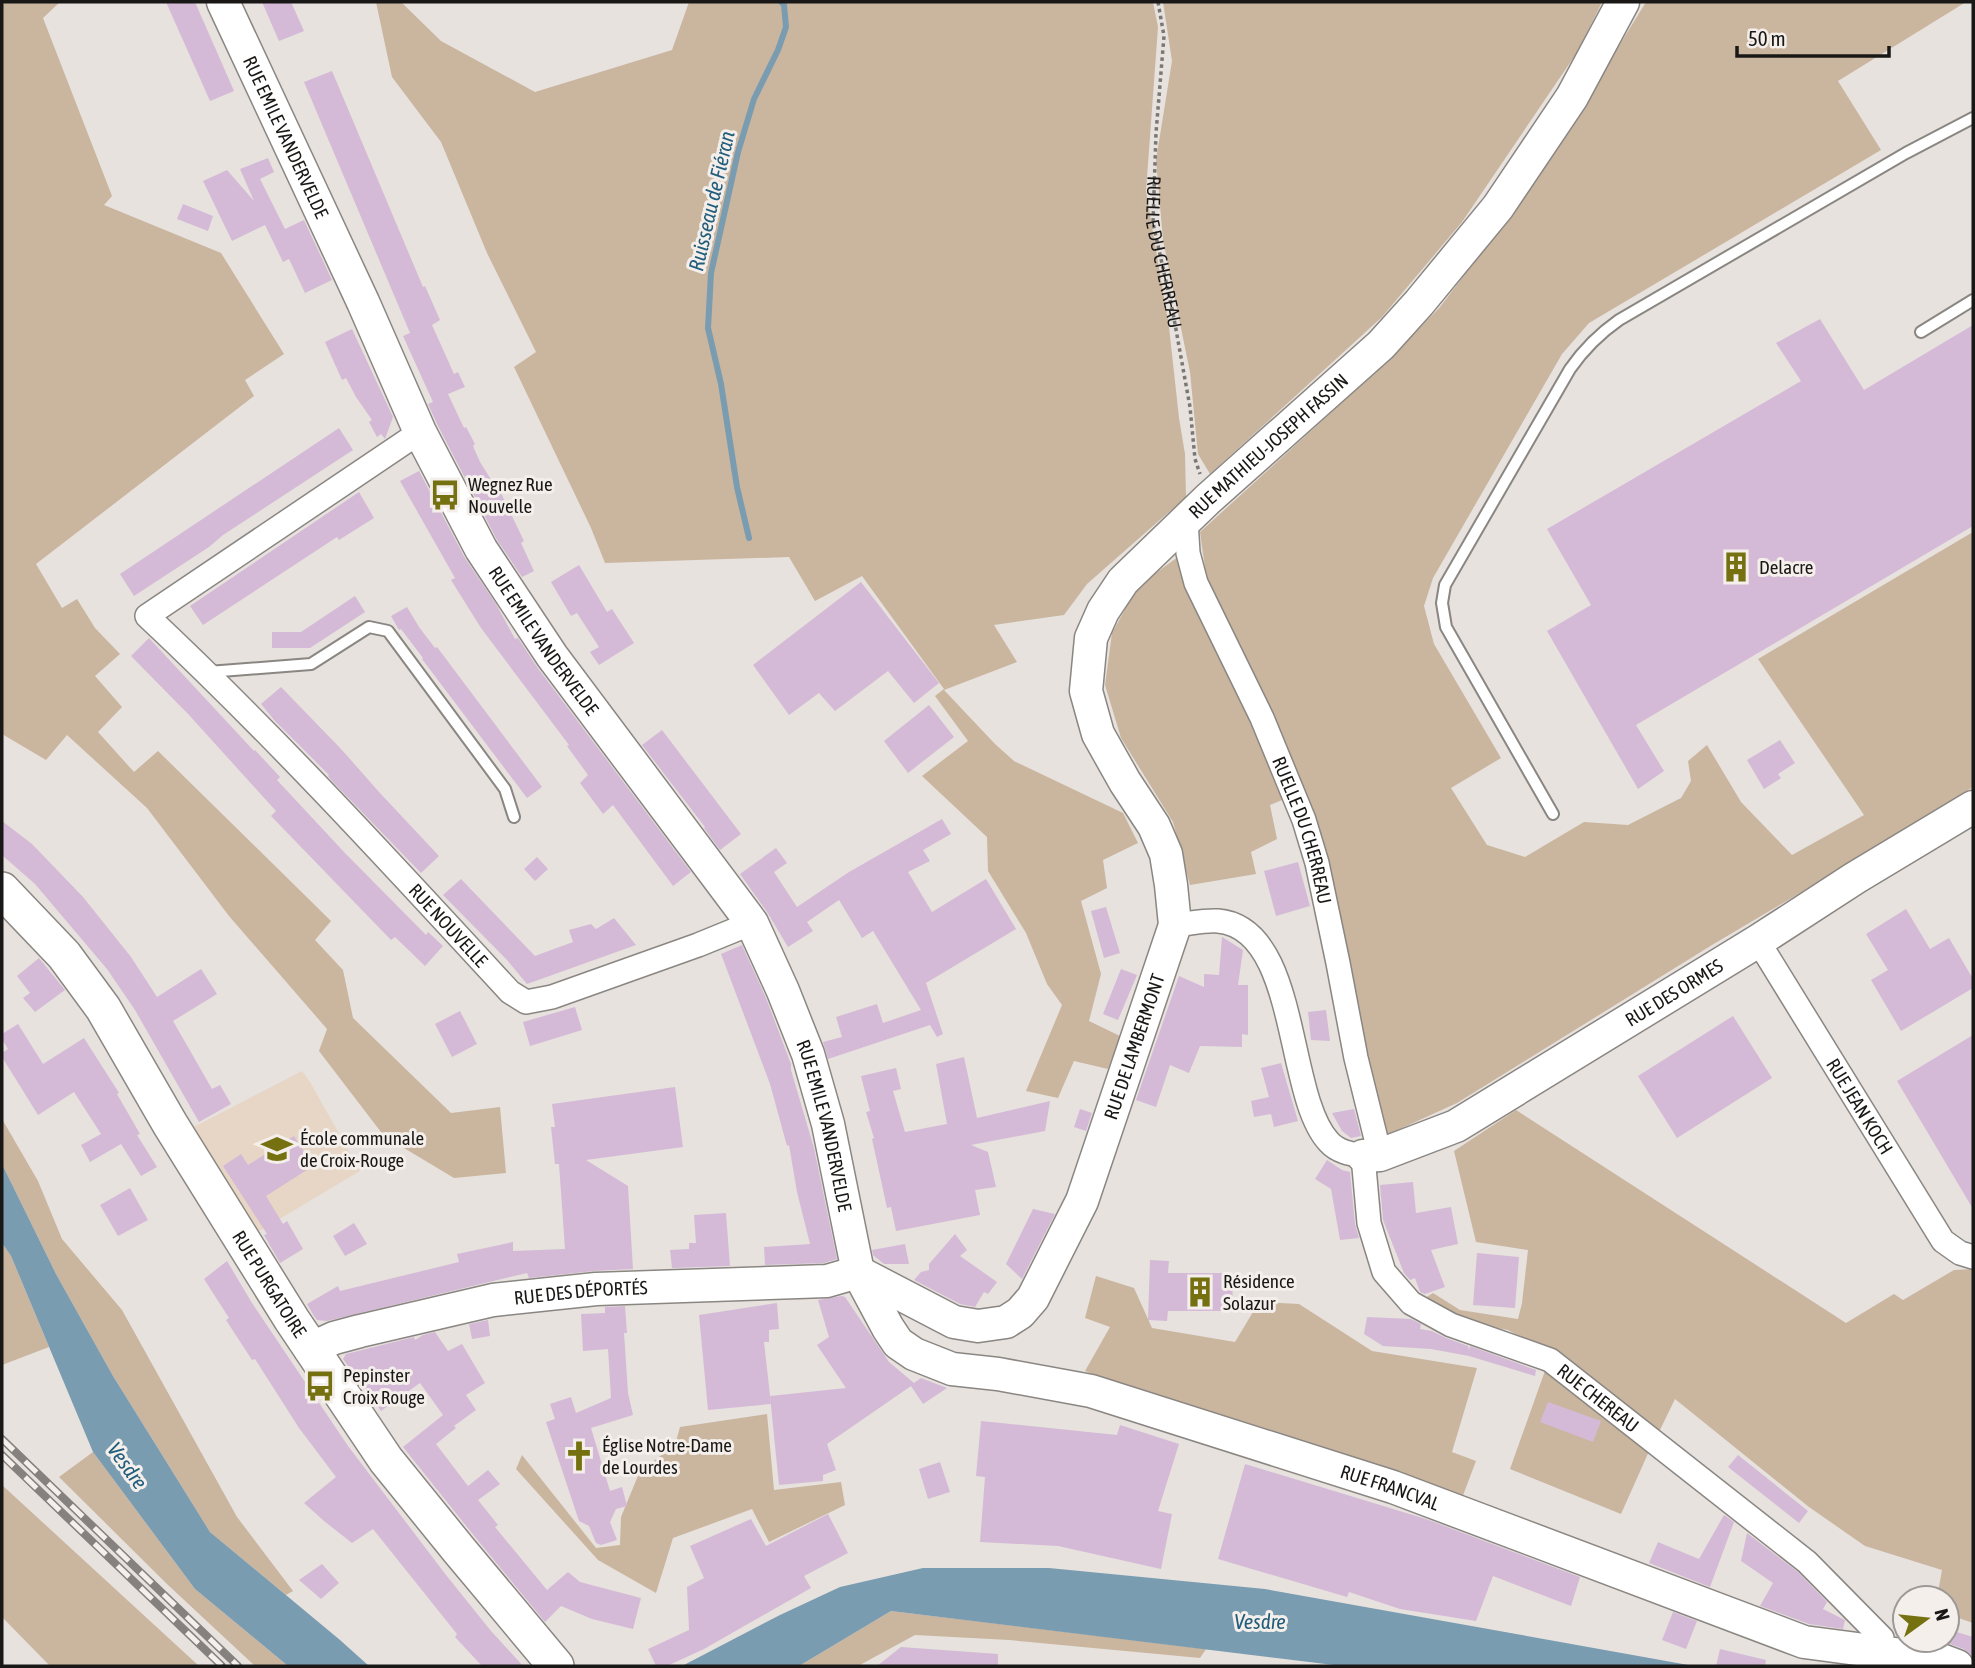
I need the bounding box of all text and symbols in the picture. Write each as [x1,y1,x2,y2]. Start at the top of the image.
scale bar [1737,14,1889,58]
text: 50 m [1748,26,1786,50]
street label: RUE EMILE VANDERVELDE [239,52,333,222]
water label: Ruisseau de Fiéran [683,128,739,273]
street label: RUELLE DU CHERREAU [1142,176,1186,330]
street label: RUE MATHIEU-JOSEPH FASSIN [1184,369,1352,523]
place label: Wegnez Rue Nouvelle [468,473,553,517]
bus stop icon: Wegnez Rue Nouvelle [428,478,462,512]
building icon: Delacre [1719,550,1753,584]
place label: Delacre [1759,556,1813,578]
street label: RUE EMILE VANDERVELDE [484,562,603,719]
street label: RUELLE DU CHERREAU [1268,753,1336,906]
street label: RUE NOUVELLE [405,879,492,971]
street label: RUE DES ORMES [1621,954,1727,1031]
street label: RUE DE LAMBERMONT [1099,970,1169,1122]
street label: RUE EMILE VANDERVELDE [792,1036,856,1213]
street label: RUE JEAN KOCH [1822,1054,1898,1158]
place label: École communale de Croix-Rouge [300,1127,424,1171]
school or university icon: École communale de Croix-Rouge [260,1132,294,1166]
street label: RUE PURGATOIRE [228,1227,311,1341]
place label: Résidence Solazur [1223,1270,1295,1314]
building icon: Résidence Solazur [1183,1275,1217,1309]
street label: RUE DES DÉPORTÉS [513,1276,648,1309]
street label: RUE CHEREAU [1553,1359,1643,1437]
place label: Pepinster Croix Rouge [343,1364,425,1408]
bus stop icon: Pepinster Croix Rouge [303,1369,337,1403]
place label: Église Notre-Dame de Lourdes [602,1434,732,1478]
water label: Vesdre [103,1437,153,1493]
church icon: Église Notre-Dame de Lourdes [562,1439,596,1473]
street label: RUE FRANCVAL [1338,1460,1443,1515]
north arrow [1891,1584,1961,1654]
text: N [1930,1606,1954,1623]
water label: Vesdre [1234,1609,1286,1633]

